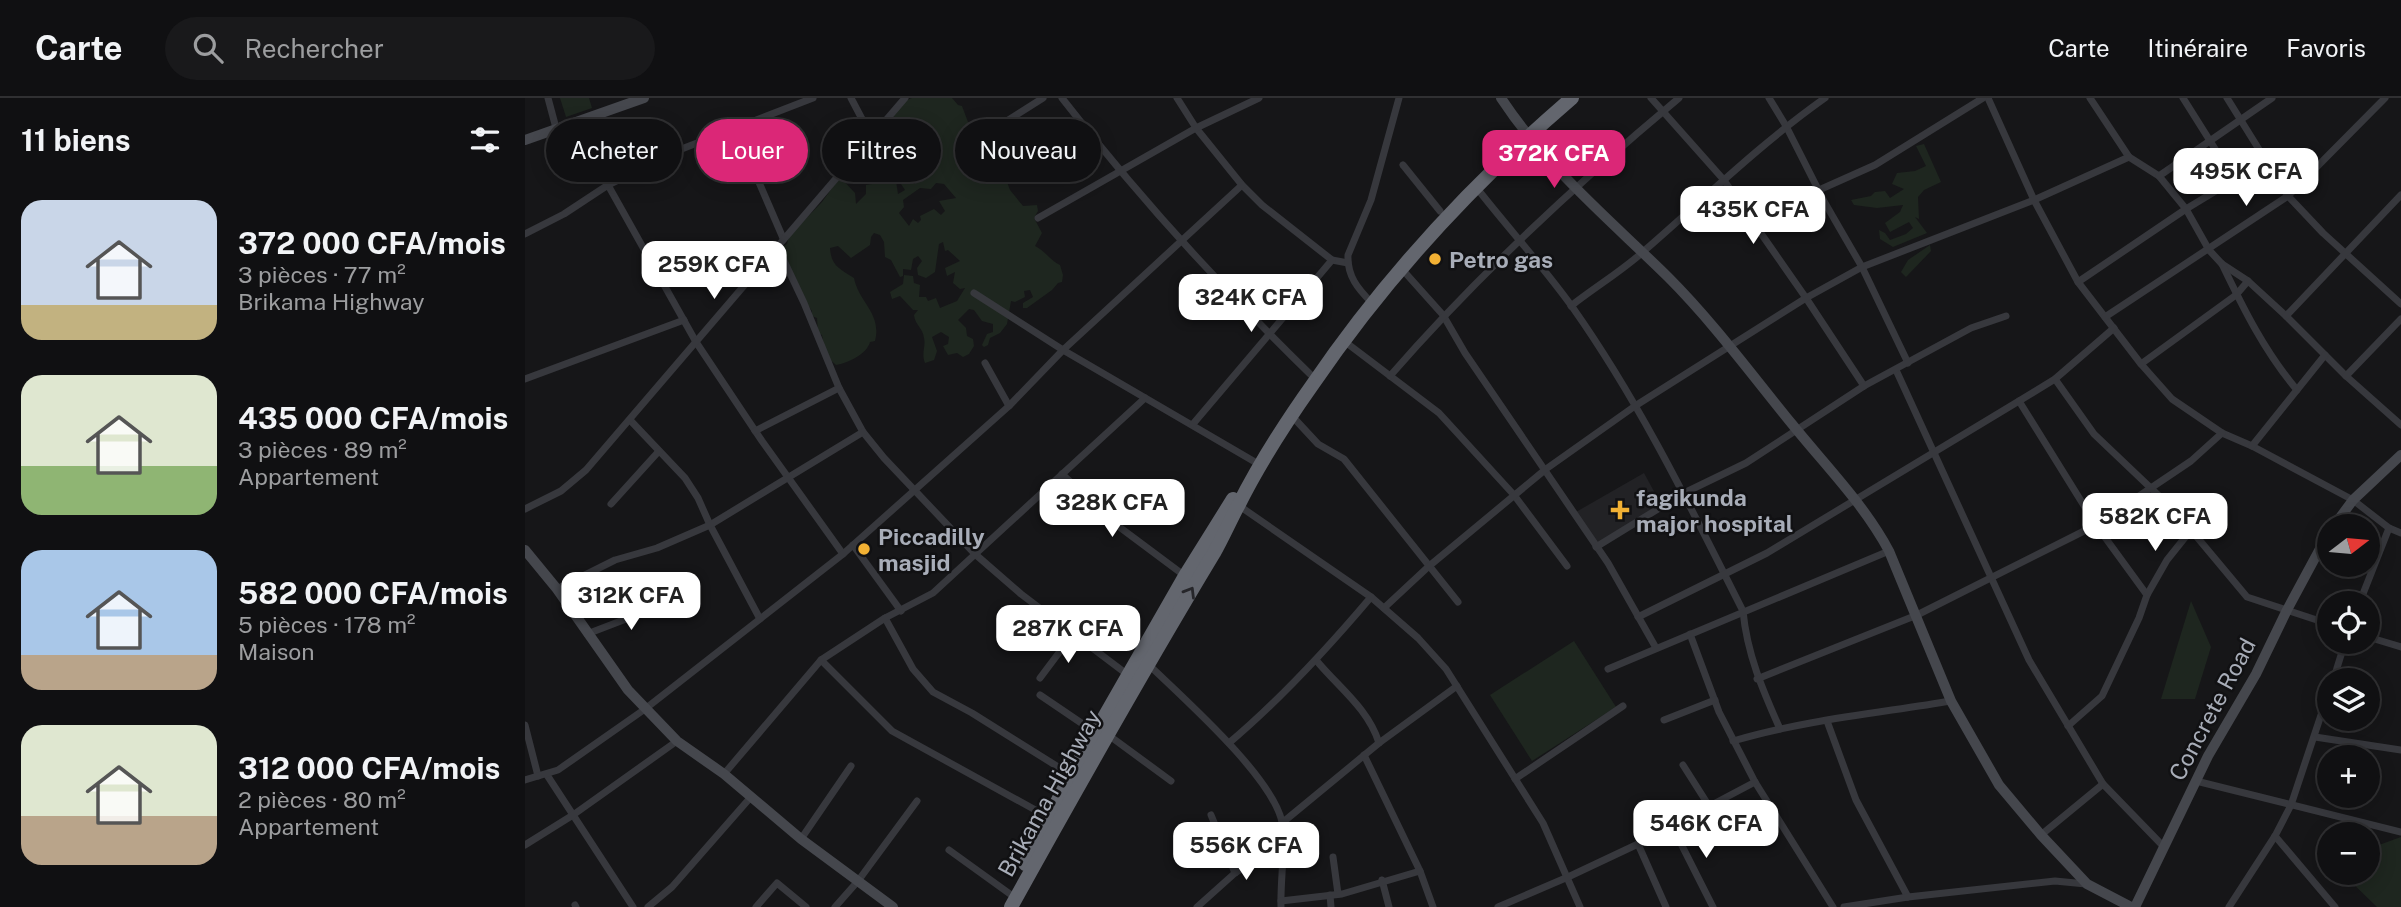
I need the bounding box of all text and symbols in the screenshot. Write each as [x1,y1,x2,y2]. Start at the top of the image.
search box [165,17,655,80]
text: Carte [35,29,123,67]
icon: search [189,29,227,67]
text: Rechercher [245,33,384,64]
text: Carte [2048,34,2110,62]
text: Itinéraire [2148,34,2248,62]
text: Favoris [2286,34,2366,62]
chip: Acheter [546,119,682,182]
chip: Louer [696,119,808,182]
chip: Filtres [822,119,941,182]
chip: Nouveau [955,119,1101,182]
icon: filters [466,121,504,159]
text: 11 biens [21,122,130,158]
pin: 372K CFA [1482,130,1626,190]
text: 372K CFA [1498,139,1610,166]
pin: 495K CFA [2174,148,2318,208]
text: 495K CFA [2189,157,2303,184]
pin: 435K CFA [1681,186,1825,246]
text: 435K CFA [1696,195,1810,222]
text: 372 000 CFA/mois [238,225,506,261]
icon: home [77,228,161,312]
pin: 259K CFA [642,242,786,301]
place label: Petro gas [1449,246,1553,273]
text: 259K CFA [658,250,770,277]
marker: Petro gas [1427,251,1443,267]
text: 3 pièces · 77 m² [238,261,406,288]
pin: 324K CFA [1179,274,1323,334]
text: 324K CFA [1195,283,1307,310]
text: Brikama Highway [238,288,425,315]
text: 435 000 CFA/mois [238,400,508,436]
icon: home [77,403,161,487]
text: 3 pièces · 89 m² [238,436,407,463]
text: Appartement [238,463,379,490]
pin: 328K CFA [1040,480,1184,539]
place label: fagikunda major hospital [1636,484,1793,537]
text: 328K CFA [1056,488,1168,515]
pin: 582K CFA [2083,494,2227,553]
marker: fagikunda major hospital [1610,500,1630,520]
text: 582K CFA [2098,502,2212,529]
north arrow [2317,514,2380,578]
map controls [2317,514,2380,885]
place label: Piccadilly masjid [878,523,985,576]
marker: Piccadilly masjid [856,541,872,557]
pin: 312K CFA [559,573,703,632]
text: 582 000 CFA/mois [238,575,508,611]
icon: home [77,578,161,662]
text: 312K CFA [577,581,685,608]
one-way arrow [1182,587,1195,600]
button: locate [2317,591,2380,654]
pin: 287K CFA [996,606,1140,665]
text: 5 pièces · 178 m² [238,611,416,638]
text: 287K CFA [1012,614,1124,641]
street label: Concrete Road [2163,633,2261,785]
text: Maison [238,638,315,665]
button: layers [2317,668,2380,731]
street label: Brikama Highway [992,705,1106,881]
button: + [2317,745,2380,808]
text: 312 000 CFA/mois [238,750,500,786]
icon: home [77,753,161,837]
text: 2 pièces · 80 m² [238,786,406,813]
pin: 546K CFA [1634,800,1778,860]
text: 546K CFA [1649,809,1763,836]
text: Appartement [238,813,379,840]
pin: 556K CFA [1174,822,1318,882]
button: − [2317,822,2380,885]
text: 556K CFA [1189,831,1303,858]

